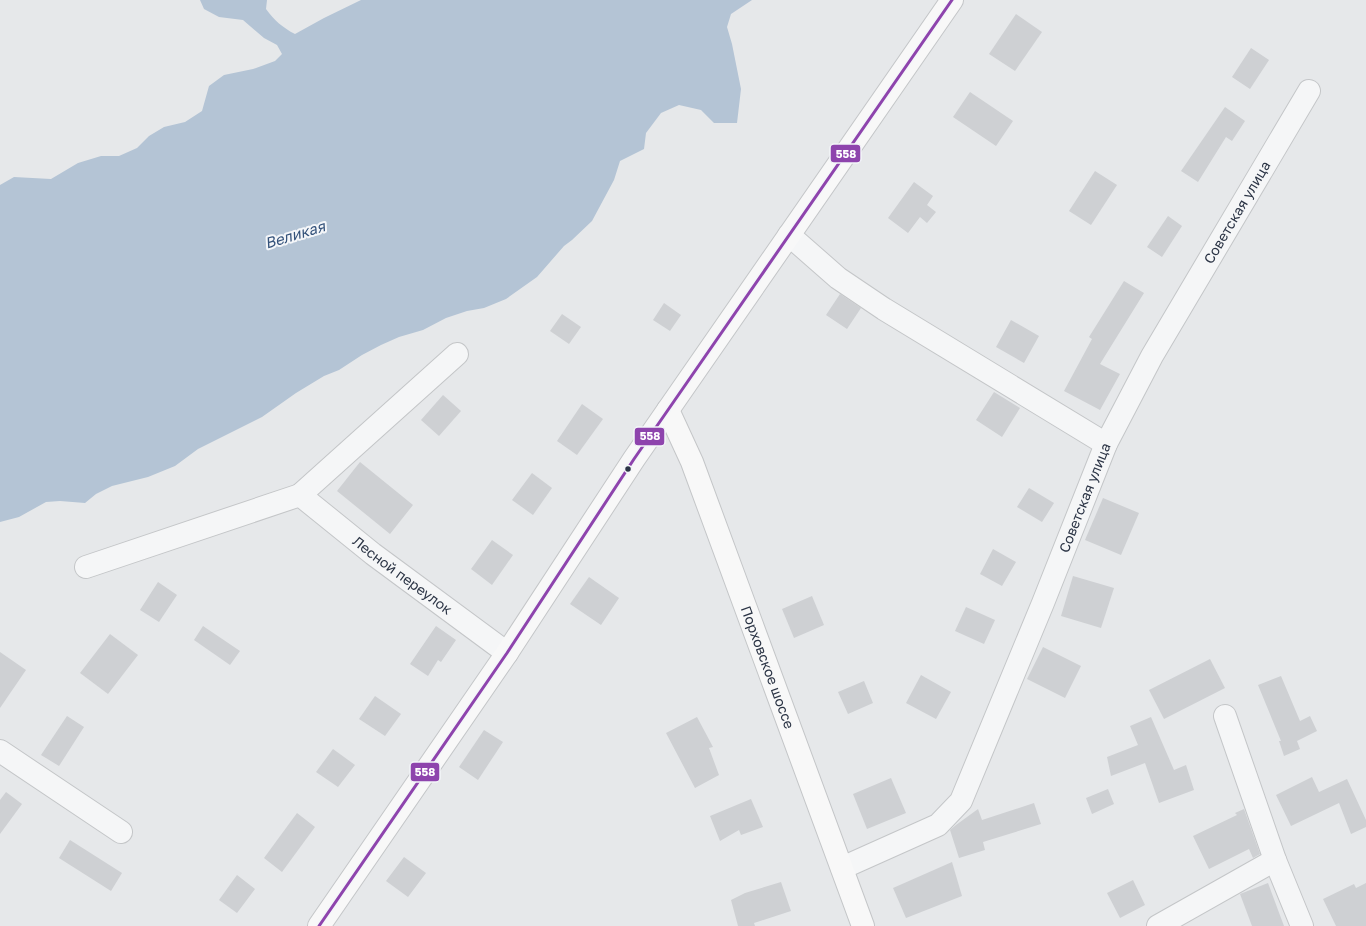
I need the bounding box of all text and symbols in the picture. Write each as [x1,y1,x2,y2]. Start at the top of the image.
line badge: 558 [830,144,861,163]
text: 558 [836,147,856,160]
street label: Советская улица [1200,158,1274,267]
water label: Великая [262,216,328,252]
line badge: 558 [634,427,665,446]
text: 558 [640,429,660,442]
street label: Советская улица [1055,440,1114,555]
unlabelled marker [623,464,633,474]
street label: Лесной переулок [350,532,456,618]
street label: Порховское шоссе [738,603,798,731]
line badge: 558 [410,762,440,782]
text: 558 [415,765,435,778]

